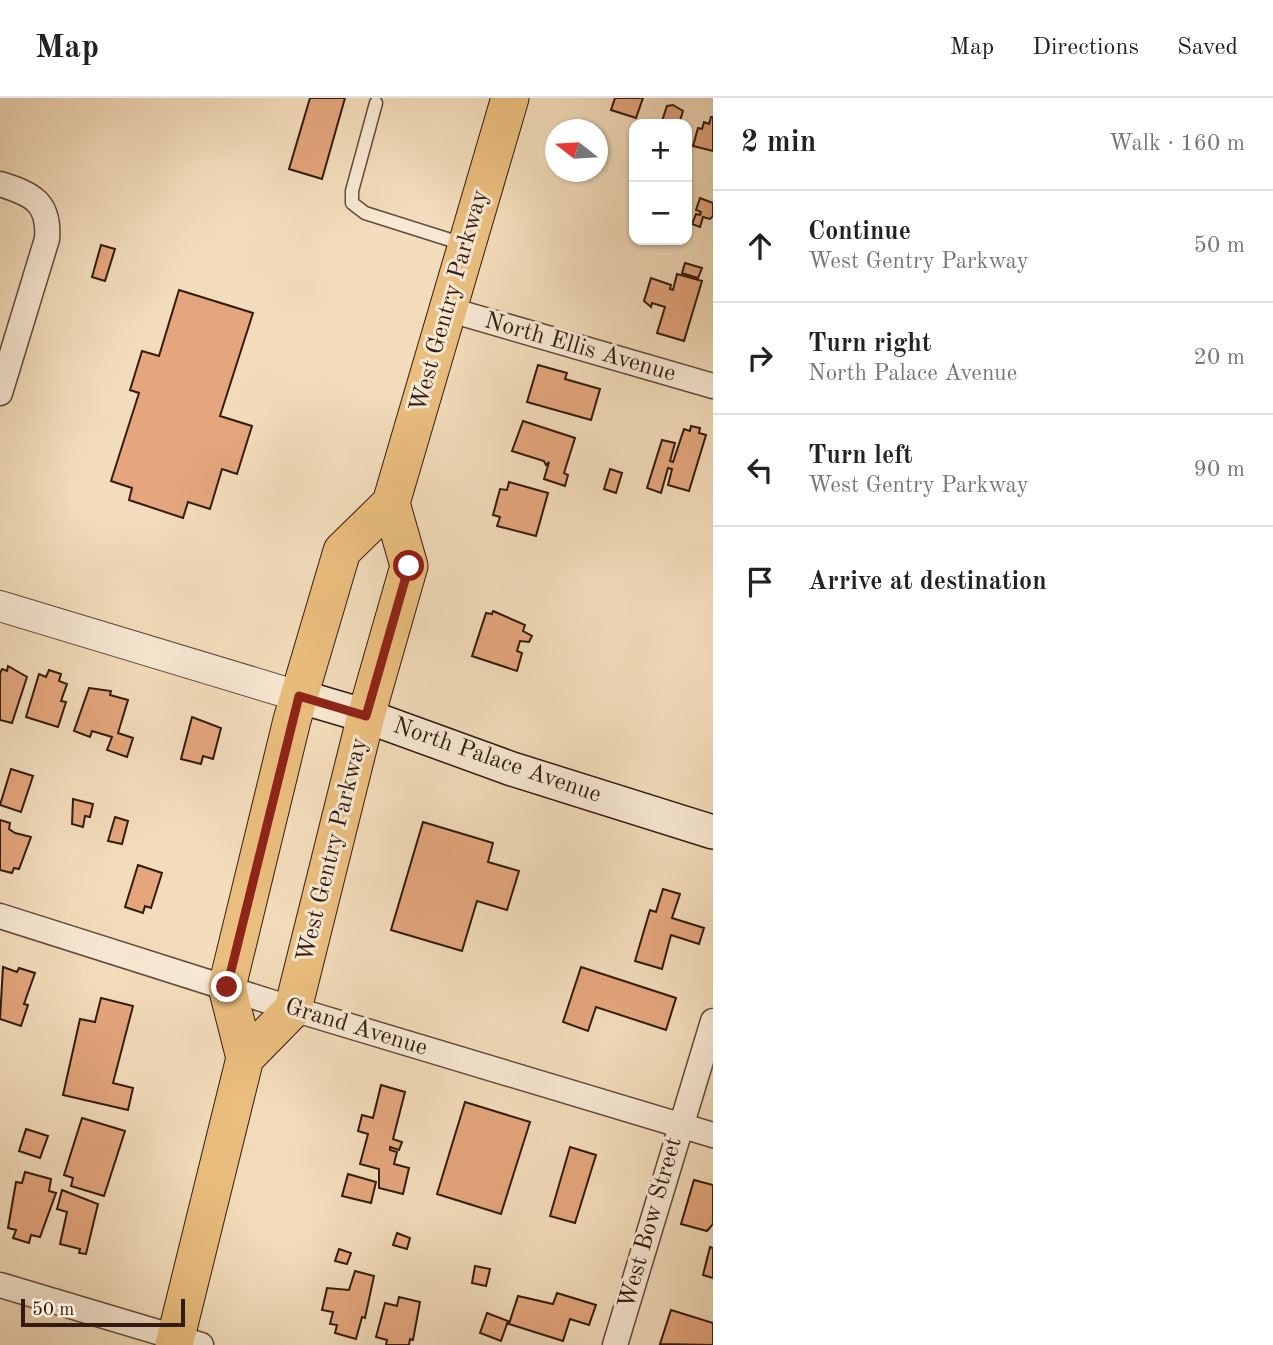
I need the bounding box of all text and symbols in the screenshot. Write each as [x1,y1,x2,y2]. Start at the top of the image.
text: Map [35,32,99,65]
text: Map [950,36,994,60]
text: Directions [1032,36,1139,60]
text: Saved [1177,36,1238,60]
north arrow [545,119,608,182]
map controls [629,119,692,245]
button: + [629,119,692,182]
text: 2 min [741,128,816,158]
text: Walk · 160 m [1109,132,1245,155]
button: − [629,182,692,245]
street label: West Gentry Parkway [407,187,493,415]
text: Continue [808,219,911,245]
icon: ahead [741,227,779,265]
text: 50 m [1194,234,1245,257]
text: West Gentry Parkway [808,250,1029,273]
street label: North Ellis Avenue [482,309,678,387]
text: Turn right [808,331,931,357]
icon: right [741,339,779,377]
text: 20 m [1194,346,1245,369]
text: North Palace Avenue [808,362,1017,385]
text: Turn left [808,443,913,469]
icon: left [741,451,779,489]
text: 90 m [1194,458,1245,481]
text: West Gentry Parkway [808,474,1029,497]
route start [393,550,424,581]
icon: arrive [741,563,779,601]
text: Arrive at destination [808,569,1047,595]
street label: North Palace Avenue [390,714,604,808]
street label: West Gentry Parkway [293,735,373,965]
route end [211,971,242,1002]
street label: Grand Avenue [282,995,430,1061]
street label: West Bow Street [615,1135,687,1311]
scale bar [21,1296,186,1328]
text: 50 m [32,1301,74,1320]

